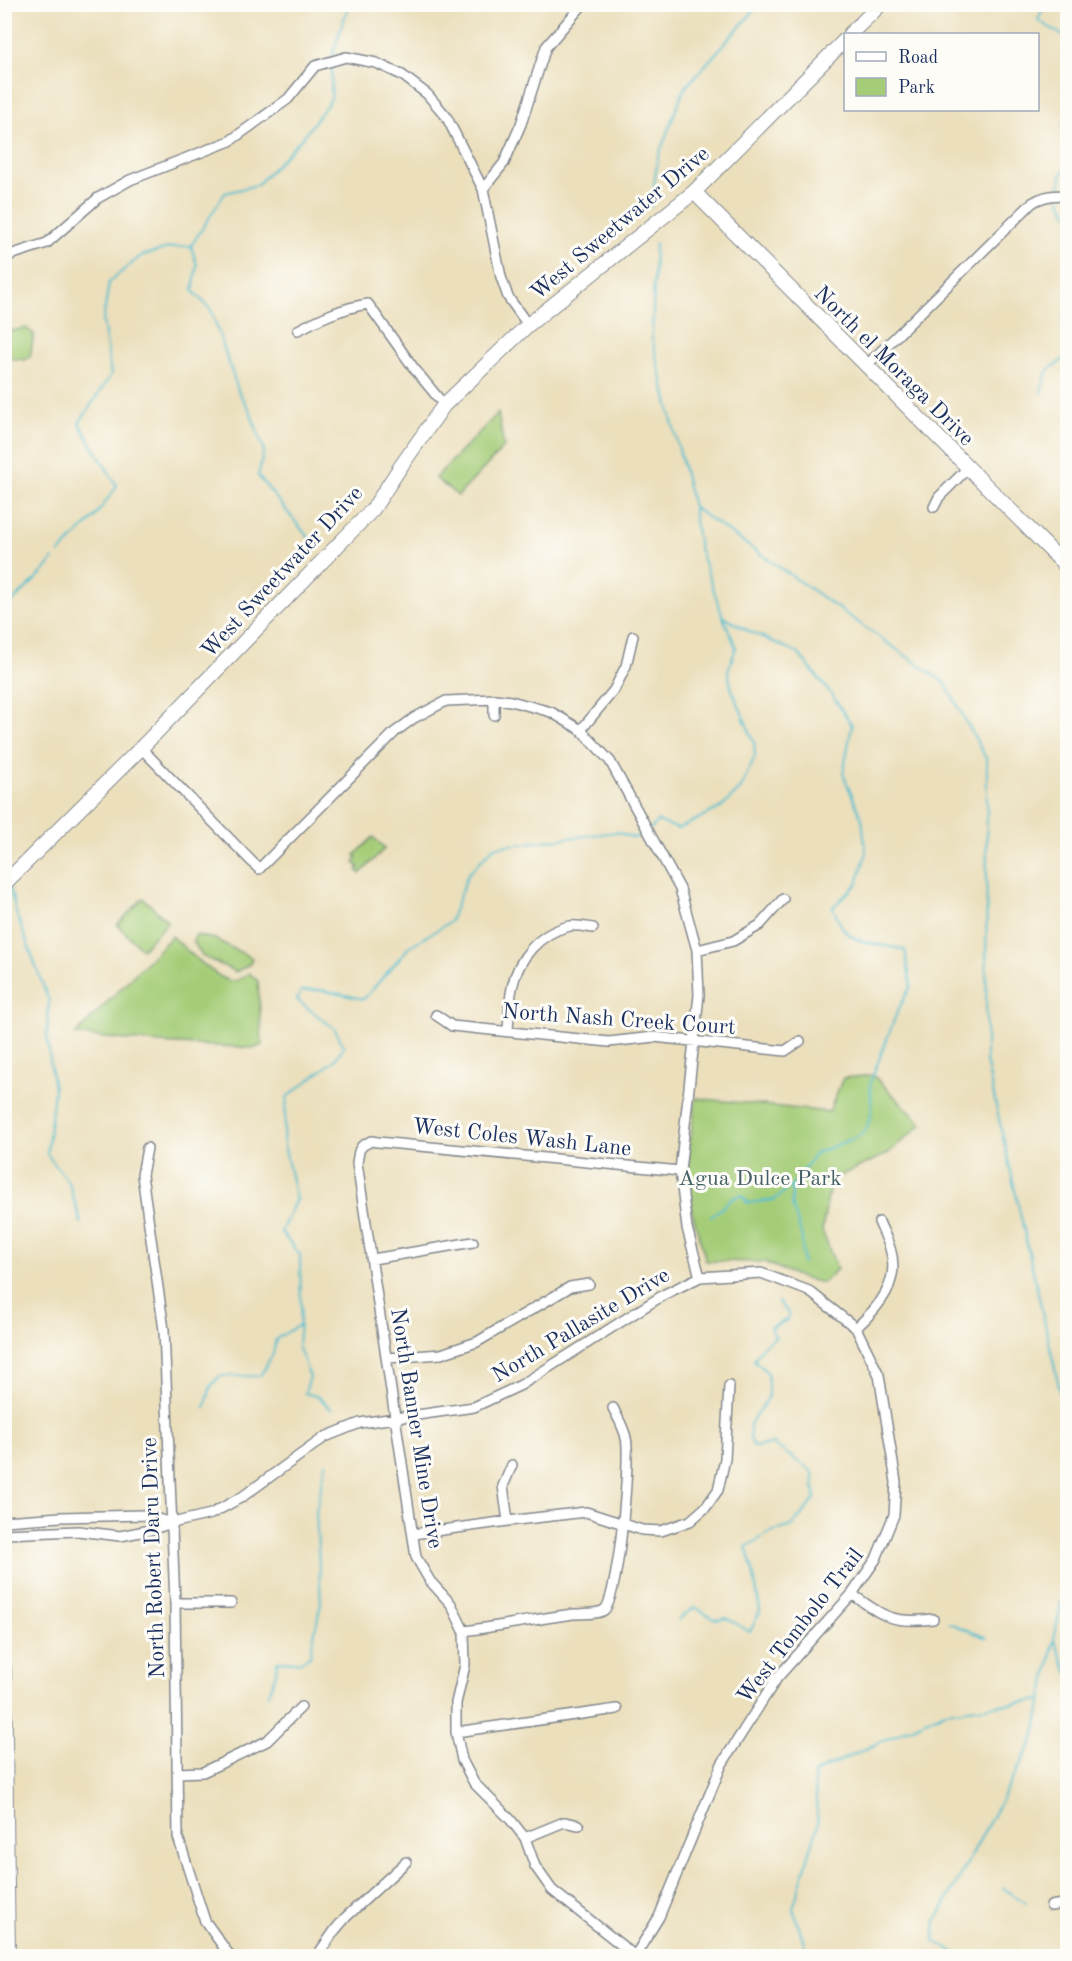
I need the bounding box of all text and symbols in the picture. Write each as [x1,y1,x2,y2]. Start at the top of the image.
legend [844,33,1039,111]
text: Road [898,49,938,67]
text: Park [898,79,935,97]
street label: West Sweetwater Drive [527,143,714,304]
street label: North el Moraga Drive [809,282,978,451]
street label: West Sweetwater Drive [197,482,367,662]
street label: North Nash Creek Court [501,1001,736,1039]
street label: West Coles Wash Lane [411,1116,632,1160]
park label: Agua Dulce Park [678,1168,842,1190]
street label: North Pallasite Drive [489,1264,674,1387]
street label: North Banner Mine Drive [386,1306,446,1550]
street label: North Robert Daru Drive [139,1437,169,1679]
street label: West Tombolo Trail [733,1544,868,1708]

